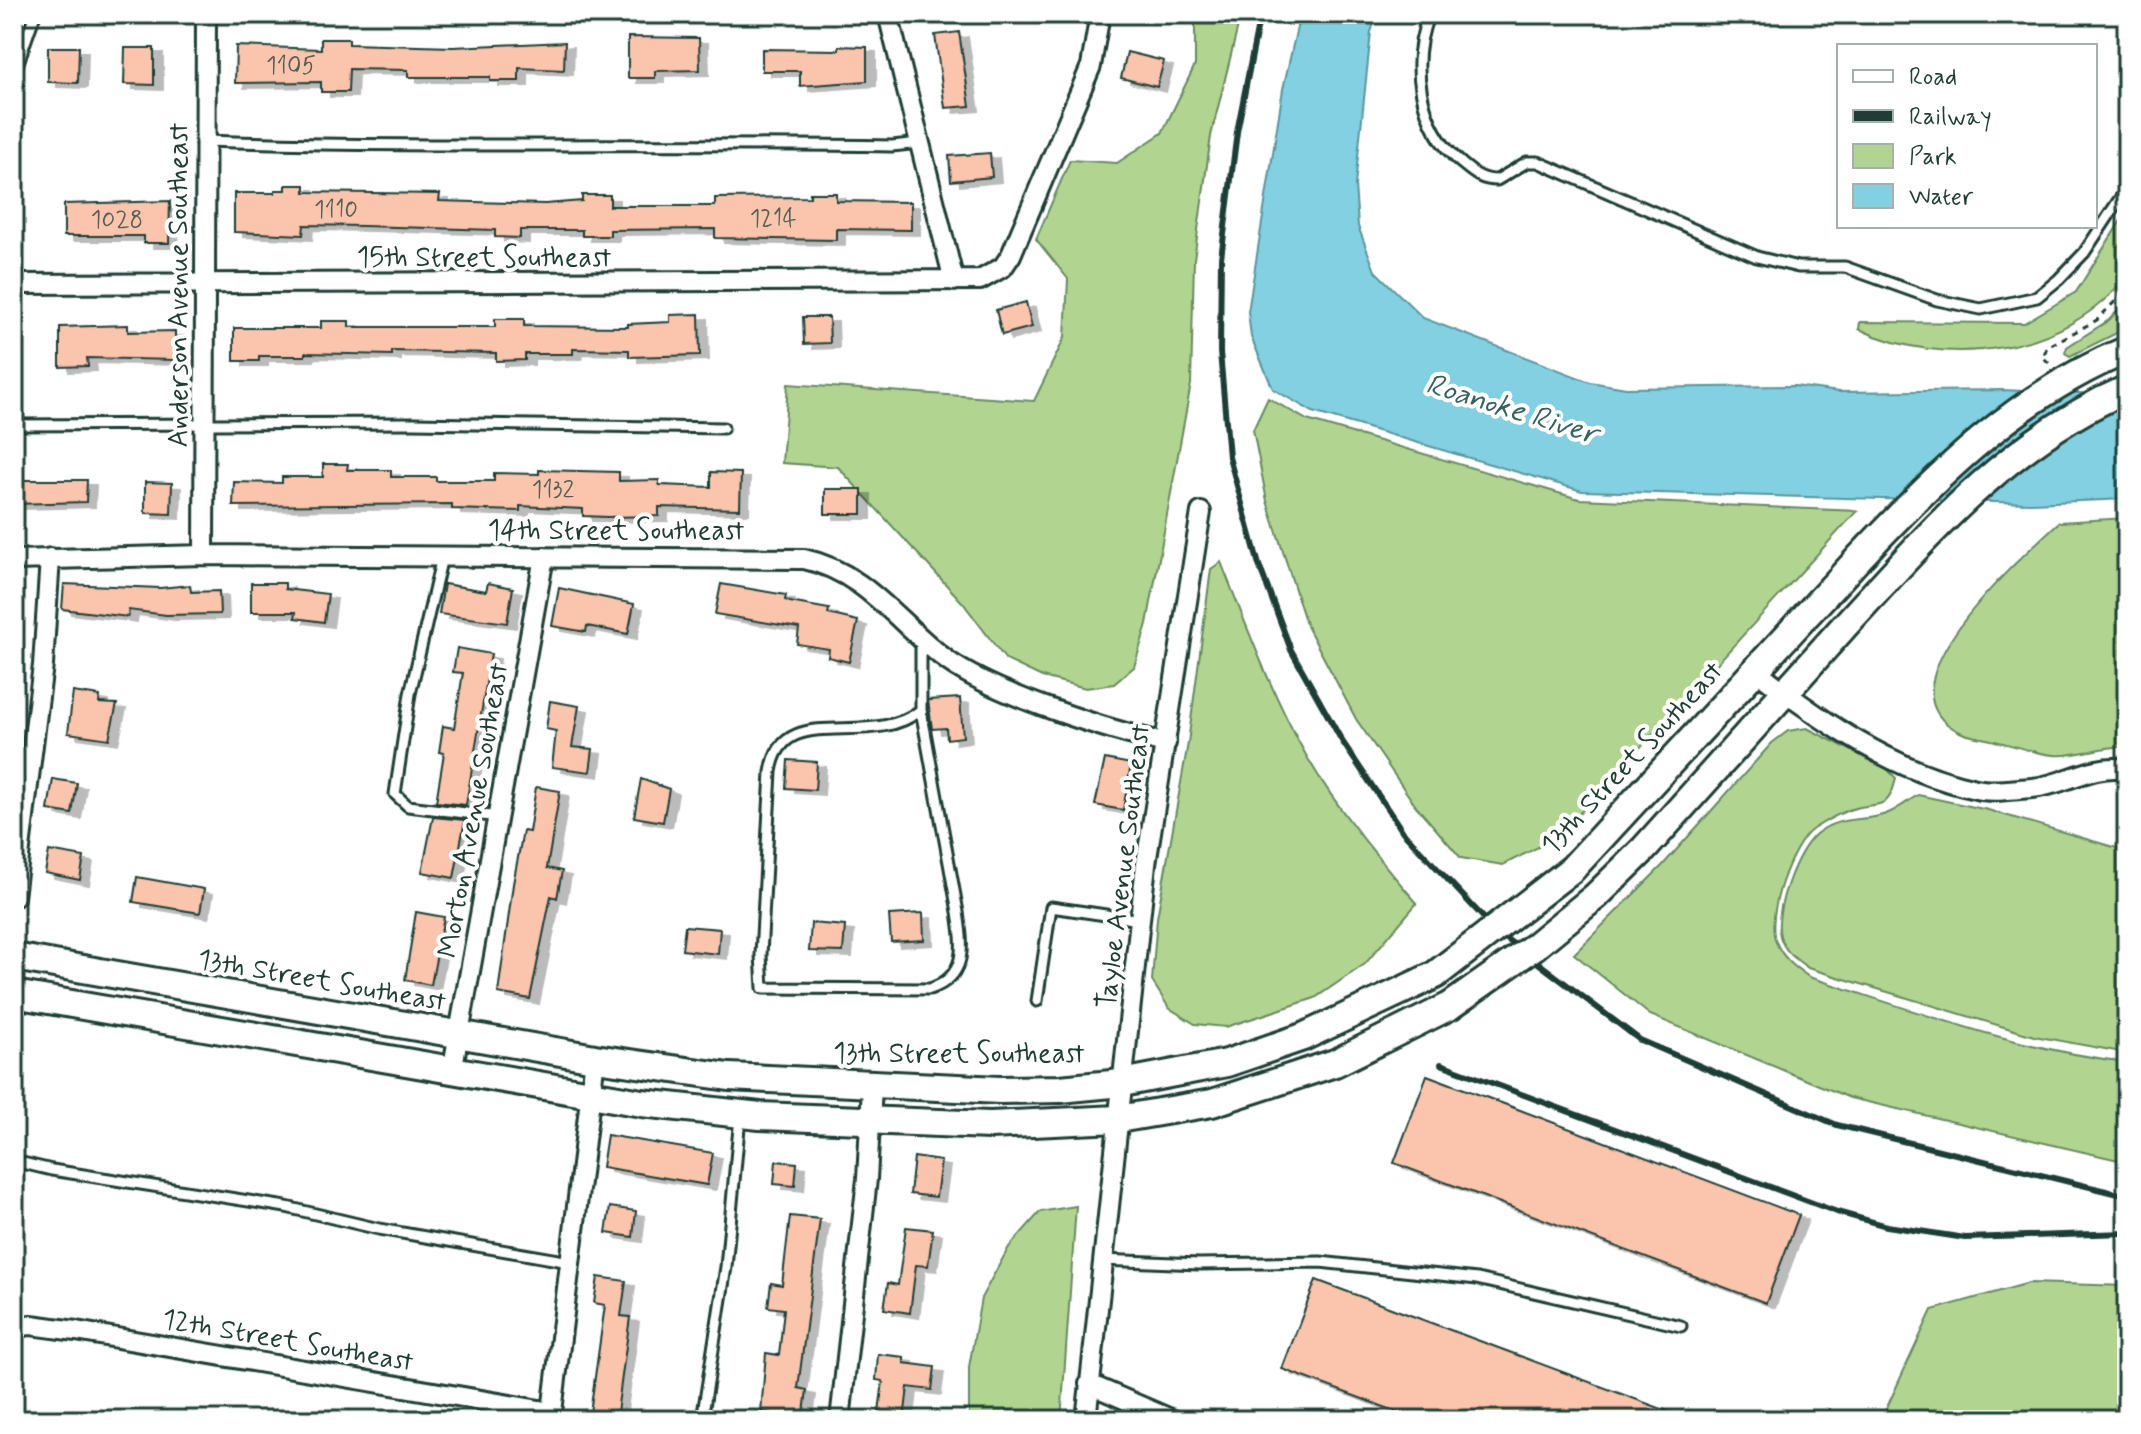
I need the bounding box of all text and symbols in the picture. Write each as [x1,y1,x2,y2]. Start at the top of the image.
legend [1837,44,2097,228]
house number: 1105 [266,51,316,82]
text: Road [1909,62,1957,93]
text: Railway [1909,102,1992,133]
street label: Anderson Avenue Southeast [161,122,198,447]
text: Park [1909,142,1957,173]
text: Water [1909,182,1974,213]
house number: 1110 [314,195,358,226]
house number: 1214 [750,204,796,235]
house number: 1028 [91,205,143,236]
street label: 15th Street Southeast [357,240,612,277]
water label: Roanoke River [1421,365,1606,455]
house number: 1132 [532,475,575,506]
street label: 14th Street Southeast [488,513,745,550]
street label: 13th Street Southeast [1534,654,1733,863]
street label: Morton Avenue Southeast [430,659,519,961]
street label: Tayloe Avenue Southeast [1089,721,1160,1011]
street label: 13th Street Southeast [195,941,449,1022]
street label: 13th Street Southeast [833,1036,1085,1073]
street label: 12th Street Southeast [159,1301,417,1382]

